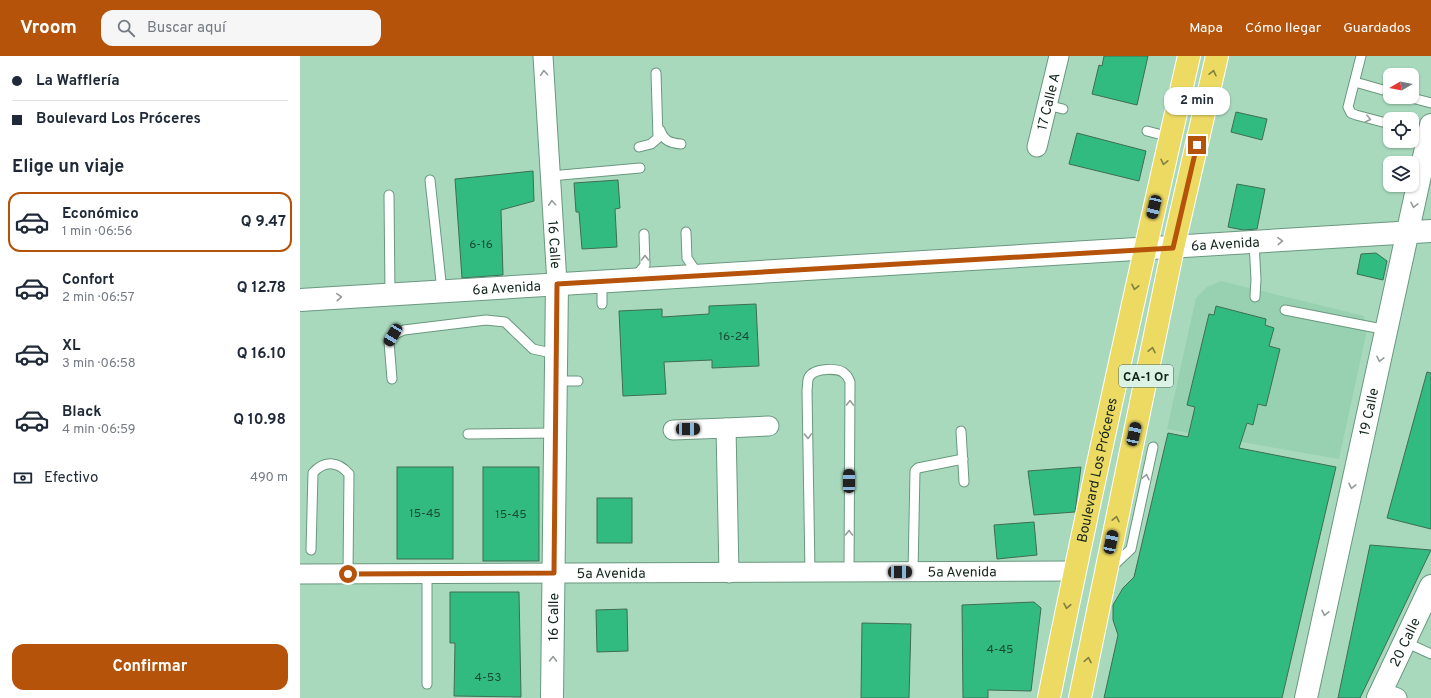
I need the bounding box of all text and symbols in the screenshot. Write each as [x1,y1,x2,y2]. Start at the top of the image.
search box [101,10,381,46]
text: Vroom [20,16,77,40]
icon: search [115,17,137,39]
text: Buscar aquí [147,19,226,38]
text: Mapa [1189,20,1223,37]
text: Cómo llegar [1245,20,1321,37]
text: Guardados [1343,20,1411,37]
north arrow [1383,68,1419,104]
map controls [1383,68,1419,192]
one-way arrow [539,70,548,76]
one-way arrow [1209,70,1217,76]
street label: 17 Calle A [1034,71,1065,132]
text: La Wafflería [36,72,120,91]
callout: 2 min [1164,87,1230,115]
text: 2 min [1180,93,1214,109]
text: Boulevard Los Próceres [36,110,201,129]
button: locate [1383,112,1419,148]
one-way arrow [1365,114,1371,122]
route end [1188,136,1206,154]
text: Elige un viaje [12,156,124,179]
button: layers [1383,156,1419,192]
one-way arrow [1161,159,1169,165]
car [1145,194,1163,220]
one-way arrow [547,200,556,206]
one-way arrow [1410,201,1418,208]
icon: car [14,204,50,240]
text: Económico [62,205,139,224]
text: Q 9.47 [241,213,286,232]
street label: 16 Calle [543,220,563,269]
text: 1 min · 06:56 [62,224,133,240]
street label: 6a Avenida [1191,234,1260,256]
one-way arrow [1277,236,1283,245]
house number: 6-16 [469,237,493,253]
one-way arrow [641,255,649,261]
icon: car [14,270,50,306]
text: Confort [62,271,114,290]
street label: 6a Avenida [472,278,542,299]
text: Q 12.78 [237,279,286,298]
one-way arrow [1132,284,1140,290]
text: 2 min · 06:57 [62,290,135,306]
one-way arrow [336,293,342,302]
car [382,322,404,348]
house number: 16-24 [718,329,750,345]
icon: car [14,336,50,372]
text: XL [62,337,80,356]
text: Q 16.10 [237,345,286,364]
one-way arrow [1147,347,1155,353]
text: 3 min · 06:58 [62,356,136,372]
one-way arrow [1377,356,1385,362]
road number: CA-1 Or [1119,365,1173,387]
street label: 19 Calle [1356,387,1383,437]
street label: Boulevard Los Próceres [1074,396,1122,544]
one-way arrow [846,400,854,406]
icon: car [14,402,50,438]
text: Black [62,403,102,422]
text: Q 10.98 [233,411,286,430]
car [1126,421,1142,447]
text: 4 min · 06:59 [62,422,136,438]
car [676,423,700,435]
one-way arrow [804,433,812,439]
icon: cash [12,467,34,489]
text: Efectivo [44,469,98,488]
car [843,469,855,493]
text: 490 m [250,470,288,486]
one-way arrow [1141,474,1149,481]
one-way arrow [1349,483,1357,489]
house number: 15-45 [409,506,441,522]
house number: 15-45 [495,507,527,523]
one-way arrow [1112,515,1120,522]
car [1103,529,1119,555]
one-way arrow [845,530,853,536]
street label: 5a Avenida [927,564,997,582]
route start [339,565,357,583]
street label: 5a Avenida [576,566,646,583]
car [888,566,912,578]
street label: 16 Calle [546,593,563,641]
one-way arrow [1064,603,1072,609]
one-way arrow [1321,610,1329,616]
street label: 20 Calle [1387,615,1425,670]
house number: 4-45 [986,642,1014,658]
button: Confirmar [12,644,288,690]
one-way arrow [548,656,557,662]
one-way arrow [1083,657,1091,663]
house number: 4-53 [475,670,501,686]

